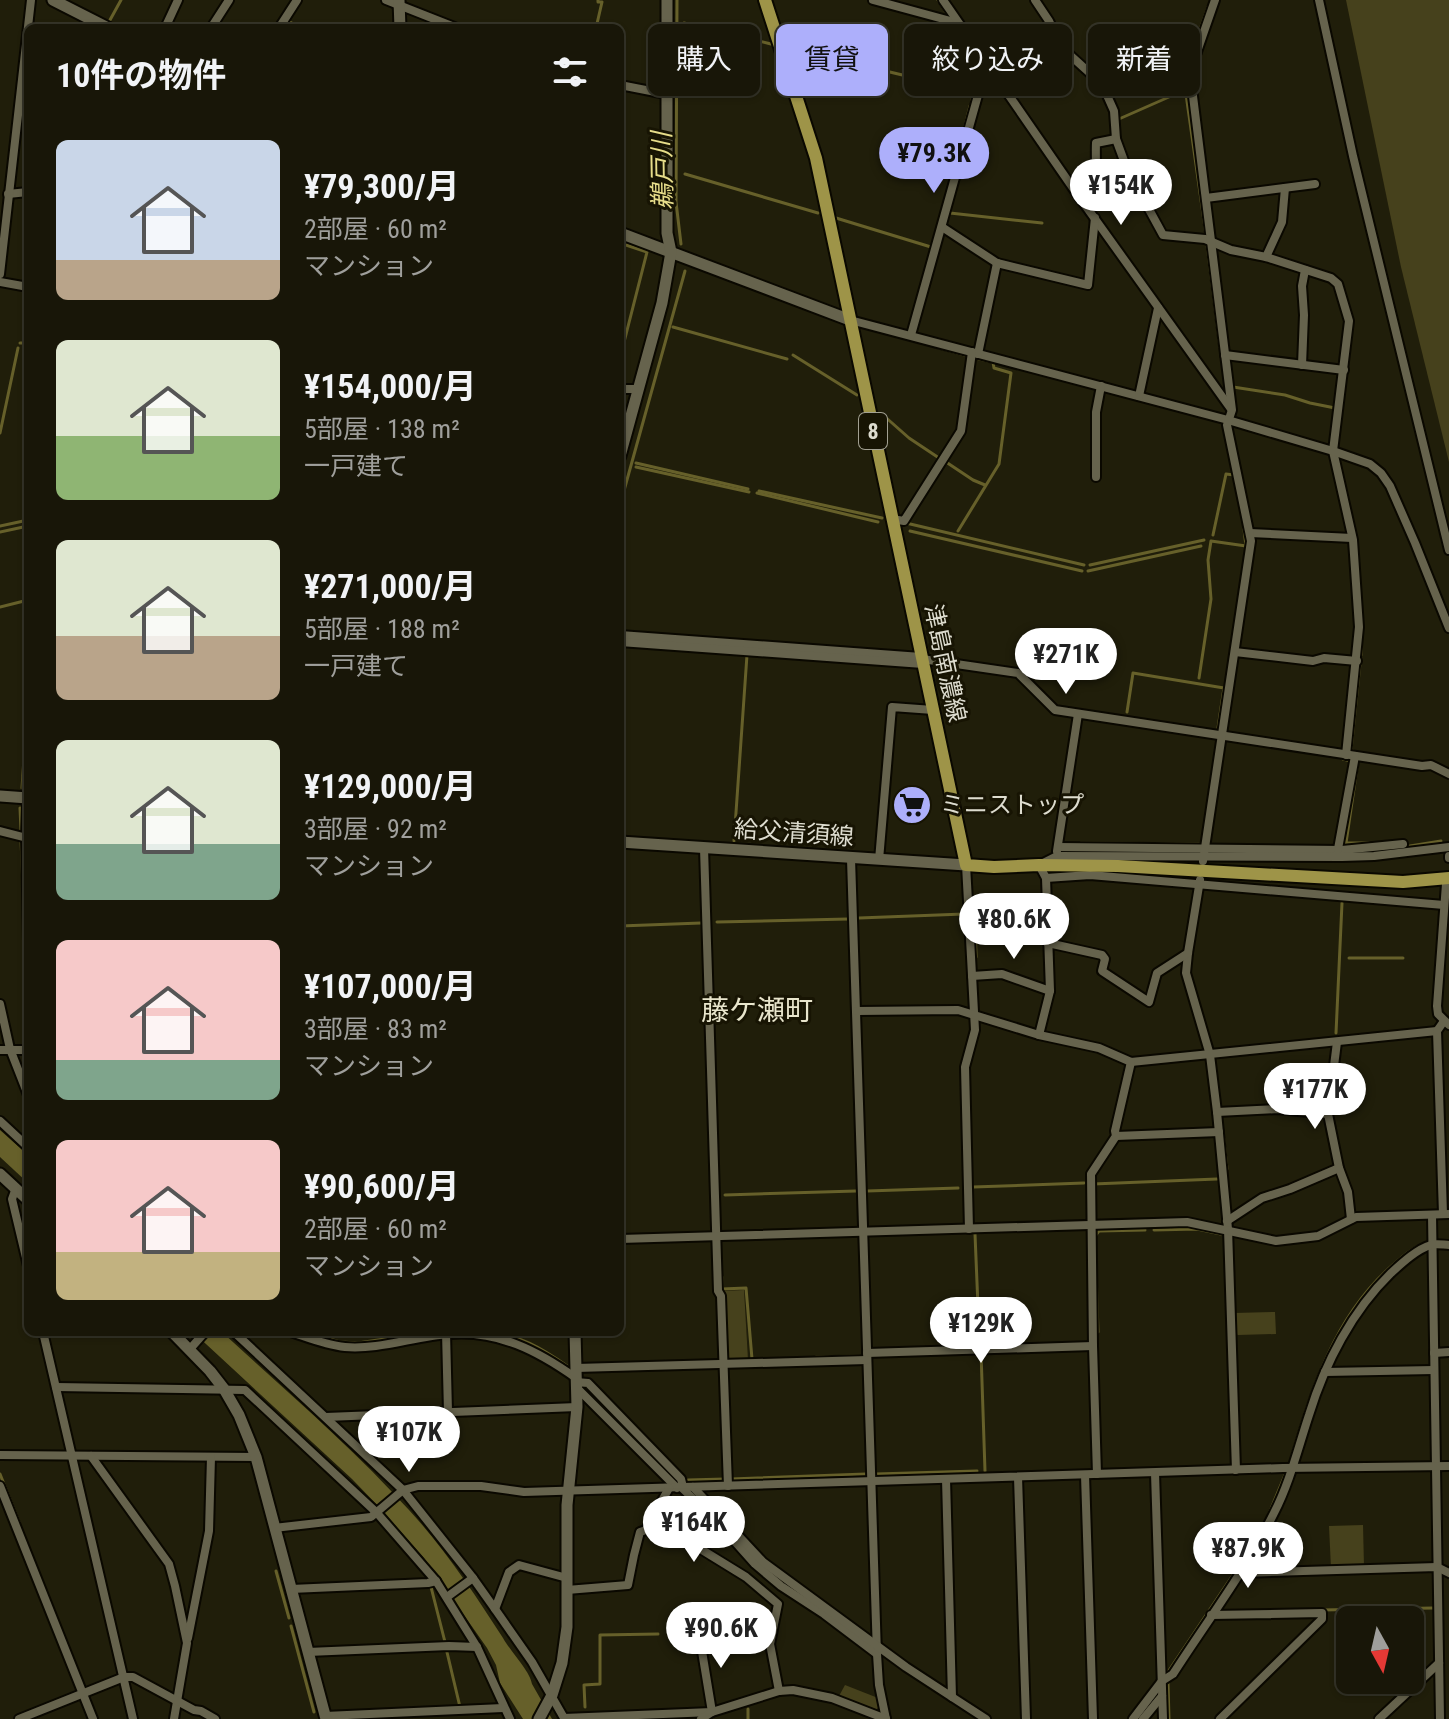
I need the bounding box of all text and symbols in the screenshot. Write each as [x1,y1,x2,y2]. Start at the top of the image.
chip: 購入 [648,24,760,96]
chip: 賃貸 [776,24,888,96]
chip: 絞り込み [904,24,1072,96]
chip: 新着 [1088,24,1200,96]
icon: filters [548,50,592,94]
text: 10件の物件 [56,55,226,95]
pin: ¥79.3K [869,127,999,195]
water label: 鵜戸川 [646,129,678,210]
text: ¥79.3K [897,138,971,168]
pin: ¥154K [1065,159,1177,227]
text: ¥79,300/月 [304,166,460,206]
text: ¥154K [1088,170,1154,200]
icon: home [120,172,216,268]
text: 2部屋 · 60 m² [304,214,447,244]
text: マンション [304,251,434,281]
text: ¥154,000/月 [304,366,477,406]
icon: home [120,372,216,468]
road number: 8 [859,413,887,449]
text: 5部屋 · 138 m² [304,414,460,444]
text: 一戸建て [304,451,408,481]
text: ¥271,000/月 [304,566,477,606]
icon: home [120,572,216,668]
street label: 津島南濃線 [919,601,971,725]
text: 5部屋 · 188 m² [304,614,460,644]
pin: ¥271K [1010,628,1122,696]
text: ¥271K [1033,639,1099,669]
text: 一戸建て [304,651,408,681]
text: ¥129,000/月 [304,766,477,806]
icon: home [120,772,216,868]
supermarket icon: ミニストップ [891,784,933,826]
place label: ミニストップ [940,791,1084,819]
text: 3部屋 · 92 m² [304,814,447,844]
street label: 給父清須線 [733,815,855,851]
text: マンション [304,851,434,881]
pin: ¥80.6K [949,893,1079,961]
text: ¥80.6K [977,904,1051,934]
text: ¥107,000/月 [304,966,477,1006]
icon: home [120,972,216,1068]
district label: 藤ケ瀬町 [701,994,813,1027]
text: 3部屋 · 83 m² [304,1014,447,1044]
text: マンション [304,1051,434,1081]
pin: ¥177K [1259,1063,1371,1131]
text: ¥177K [1282,1074,1348,1104]
text: ¥90,600/月 [304,1166,460,1206]
icon: home [120,1172,216,1268]
text: 2部屋 · 60 m² [304,1214,447,1244]
text: マンション [304,1251,434,1281]
pin: ¥129K [925,1297,1037,1365]
text: ¥129K [948,1308,1014,1338]
pin: ¥107K [353,1406,465,1474]
text: ¥107K [376,1417,442,1447]
pin: ¥164K [638,1496,750,1564]
text: ¥164K [661,1507,727,1537]
pin: ¥87.9K [1183,1522,1313,1590]
text: ¥87.9K [1211,1533,1285,1563]
pin: ¥90.6K [656,1602,786,1670]
north arrow [1336,1606,1424,1694]
map controls [1336,1606,1424,1694]
text: ¥90.6K [684,1613,758,1643]

